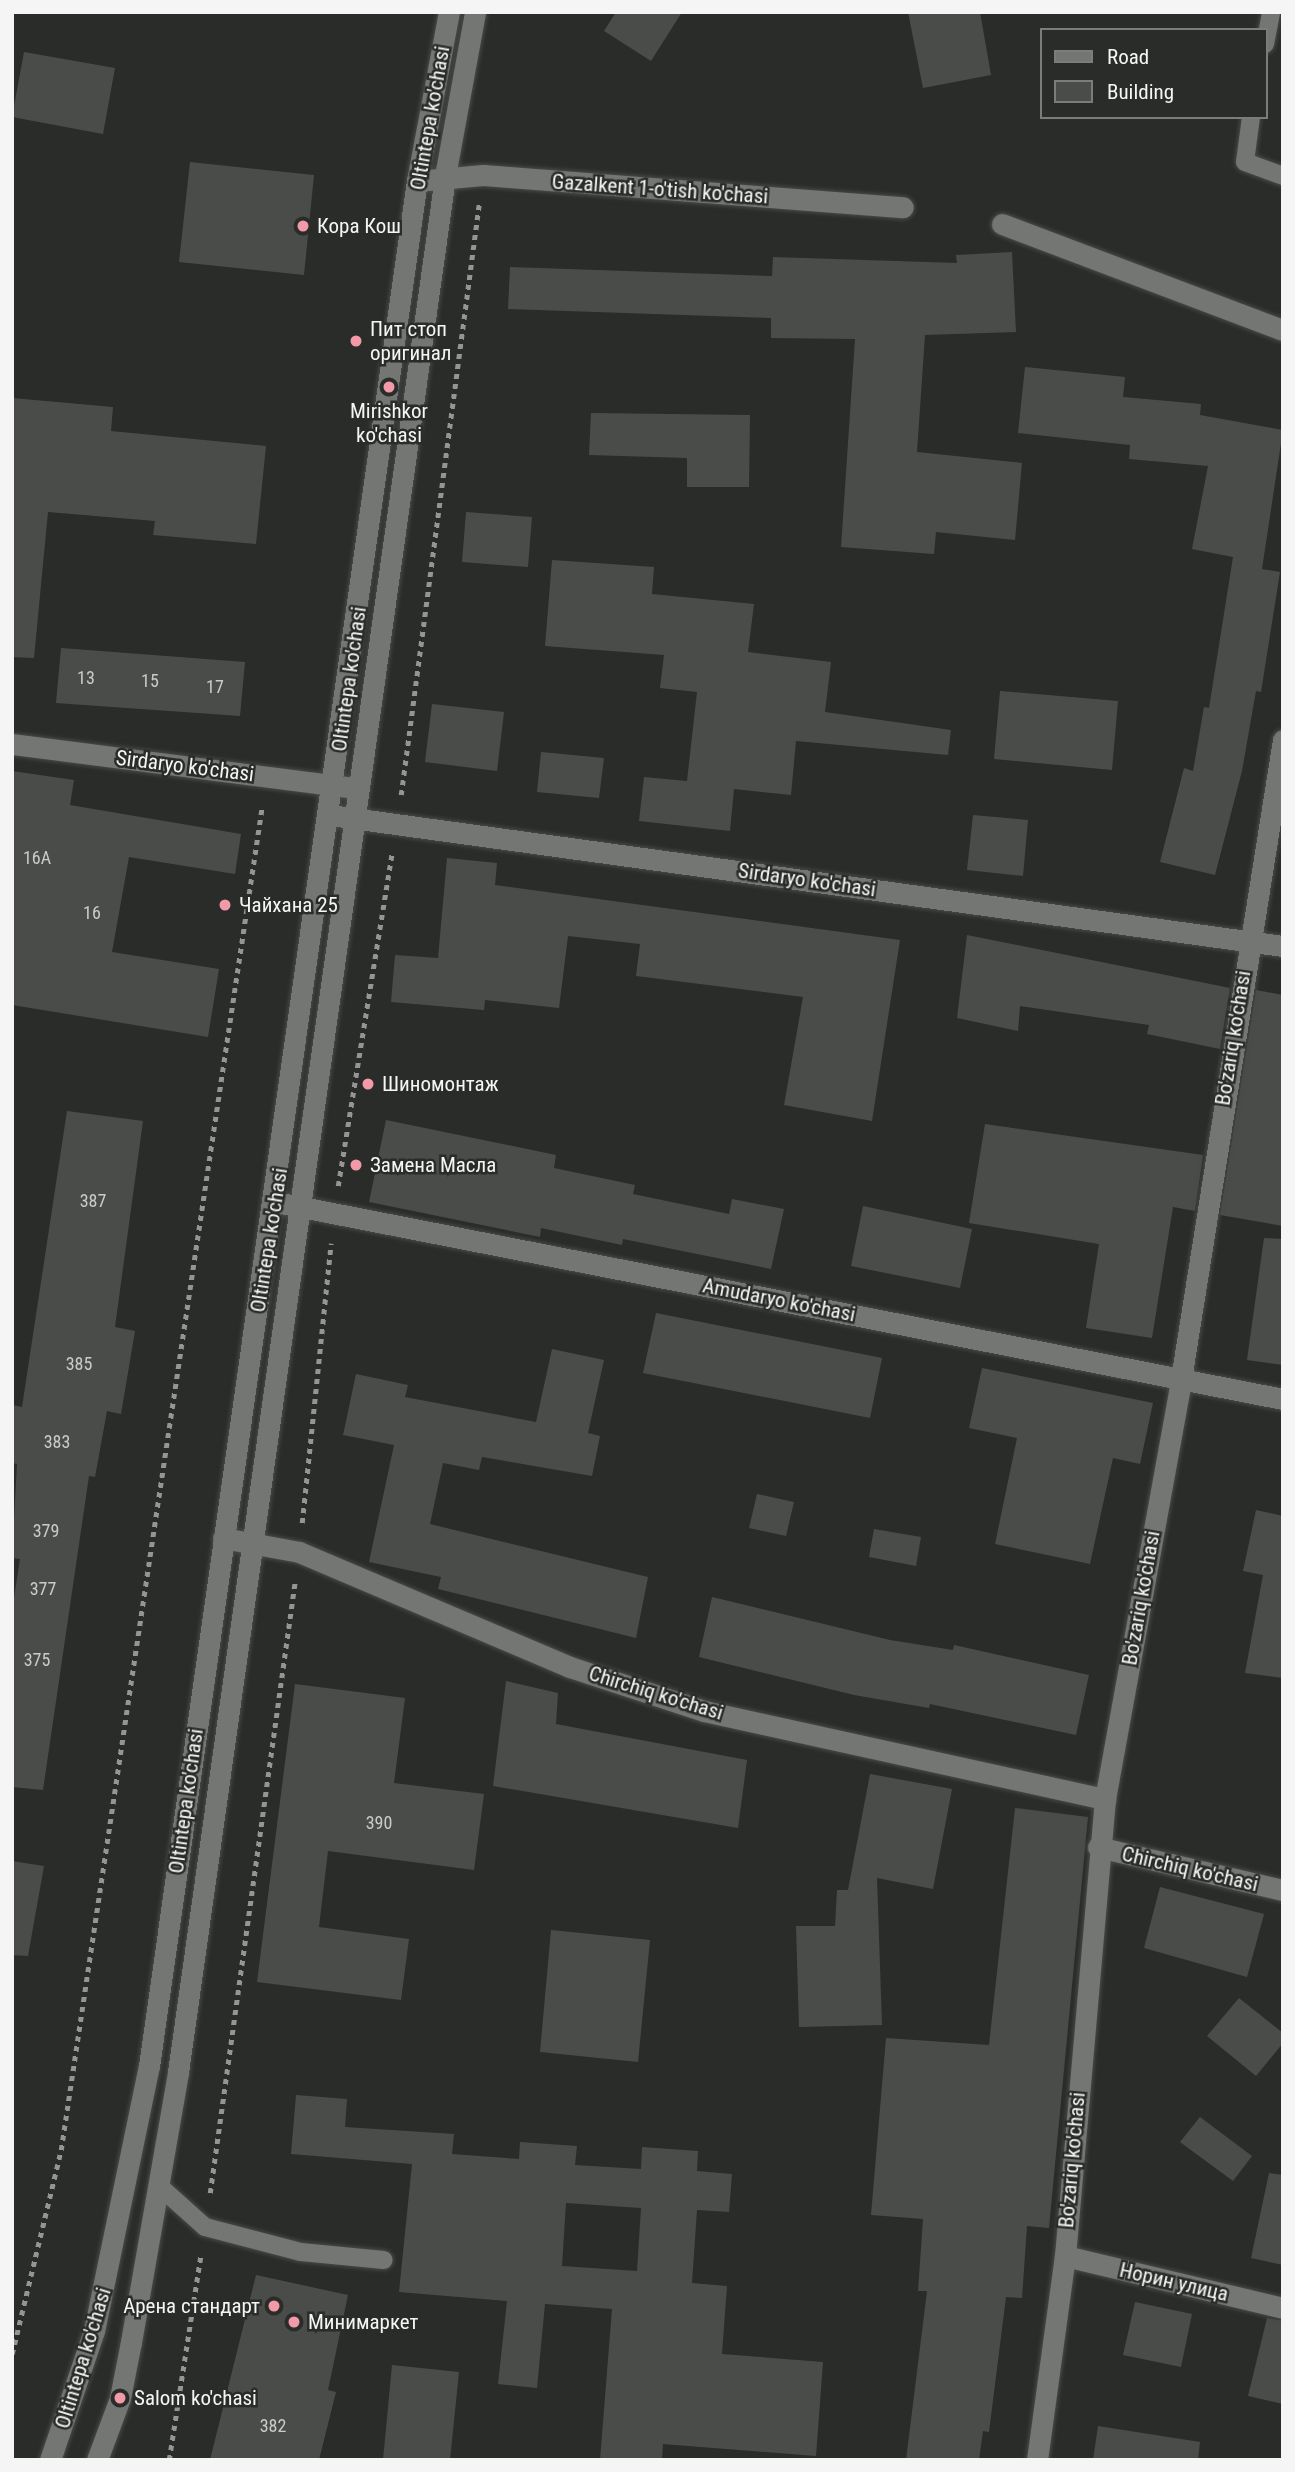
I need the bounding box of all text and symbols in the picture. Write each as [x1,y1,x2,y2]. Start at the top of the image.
legend [1040,28,1267,119]
street label: Oltintepa ko'chasi [405,44,455,192]
text: Road [1107,45,1149,69]
text: Building [1107,80,1174,104]
street label: Gazalkent 1-o'tish ko'chasi [551,169,769,209]
place label: Кора Кош [317,213,401,239]
marker: Кора Кош [295,218,311,234]
place label: Пит стоп оригинал [370,316,452,366]
marker: Пит стоп оригинал [348,333,364,349]
marker: Mirishkor ko'chasi [381,379,397,395]
place label: Mirishkor ko'chasi [350,398,428,448]
street label: Oltintepa ko'chasi [326,605,372,753]
house number: 13 [77,667,95,689]
house number: 15 [141,670,159,692]
house number: 17 [206,676,224,698]
street label: Sirdaryo ko'chasi [115,745,255,787]
house number: 16A [23,847,51,869]
street label: Sirdaryo ko'chasi [736,858,878,902]
place label: Чайхана 25 [239,892,338,918]
marker: Чайхана 25 [217,897,233,913]
house number: 16 [83,902,101,924]
street label: Bo'zariq ko'chasi [1210,969,1256,1107]
place label: Шиномонтаж [382,1071,499,1097]
marker: Шиномонтаж [360,1076,376,1092]
place label: Замена Маслa [370,1152,496,1178]
marker: Замена Маслa [348,1157,364,1173]
street label: Oltintepa ko'chasi [245,1166,293,1314]
house number: 387 [80,1190,106,1212]
street label: Amudaryo ko'chasi [700,1273,858,1327]
house number: 385 [66,1353,92,1375]
house number: 383 [44,1431,70,1453]
house number: 379 [33,1520,59,1542]
street label: Bo'zariq ko'chasi [1117,1529,1165,1667]
house number: 377 [30,1578,56,1600]
house number: 375 [24,1649,50,1671]
street label: Chirchiq ko'chasi [586,1661,726,1725]
street label: Oltintepa ko'chasi [163,1727,209,1875]
house number: 390 [366,1812,392,1834]
street label: Chirchiq ko'chasi [1119,1841,1261,1897]
street label: Bo'zariq ko'chasi [1054,2091,1090,2229]
street label: Норин улица [1117,2257,1231,2307]
street label: Oltintepa ko'chasi [50,2285,116,2431]
place label: Арена стандарт [123,2293,260,2319]
marker: Арена стандарт [266,2298,282,2314]
place label: Минимаркет [308,2309,419,2335]
marker: Минимаркет [286,2314,302,2330]
place label: Salom ko'chasi [134,2385,257,2411]
marker: Salom ko'chasi [112,2390,128,2406]
house number: 382 [260,2415,286,2437]

